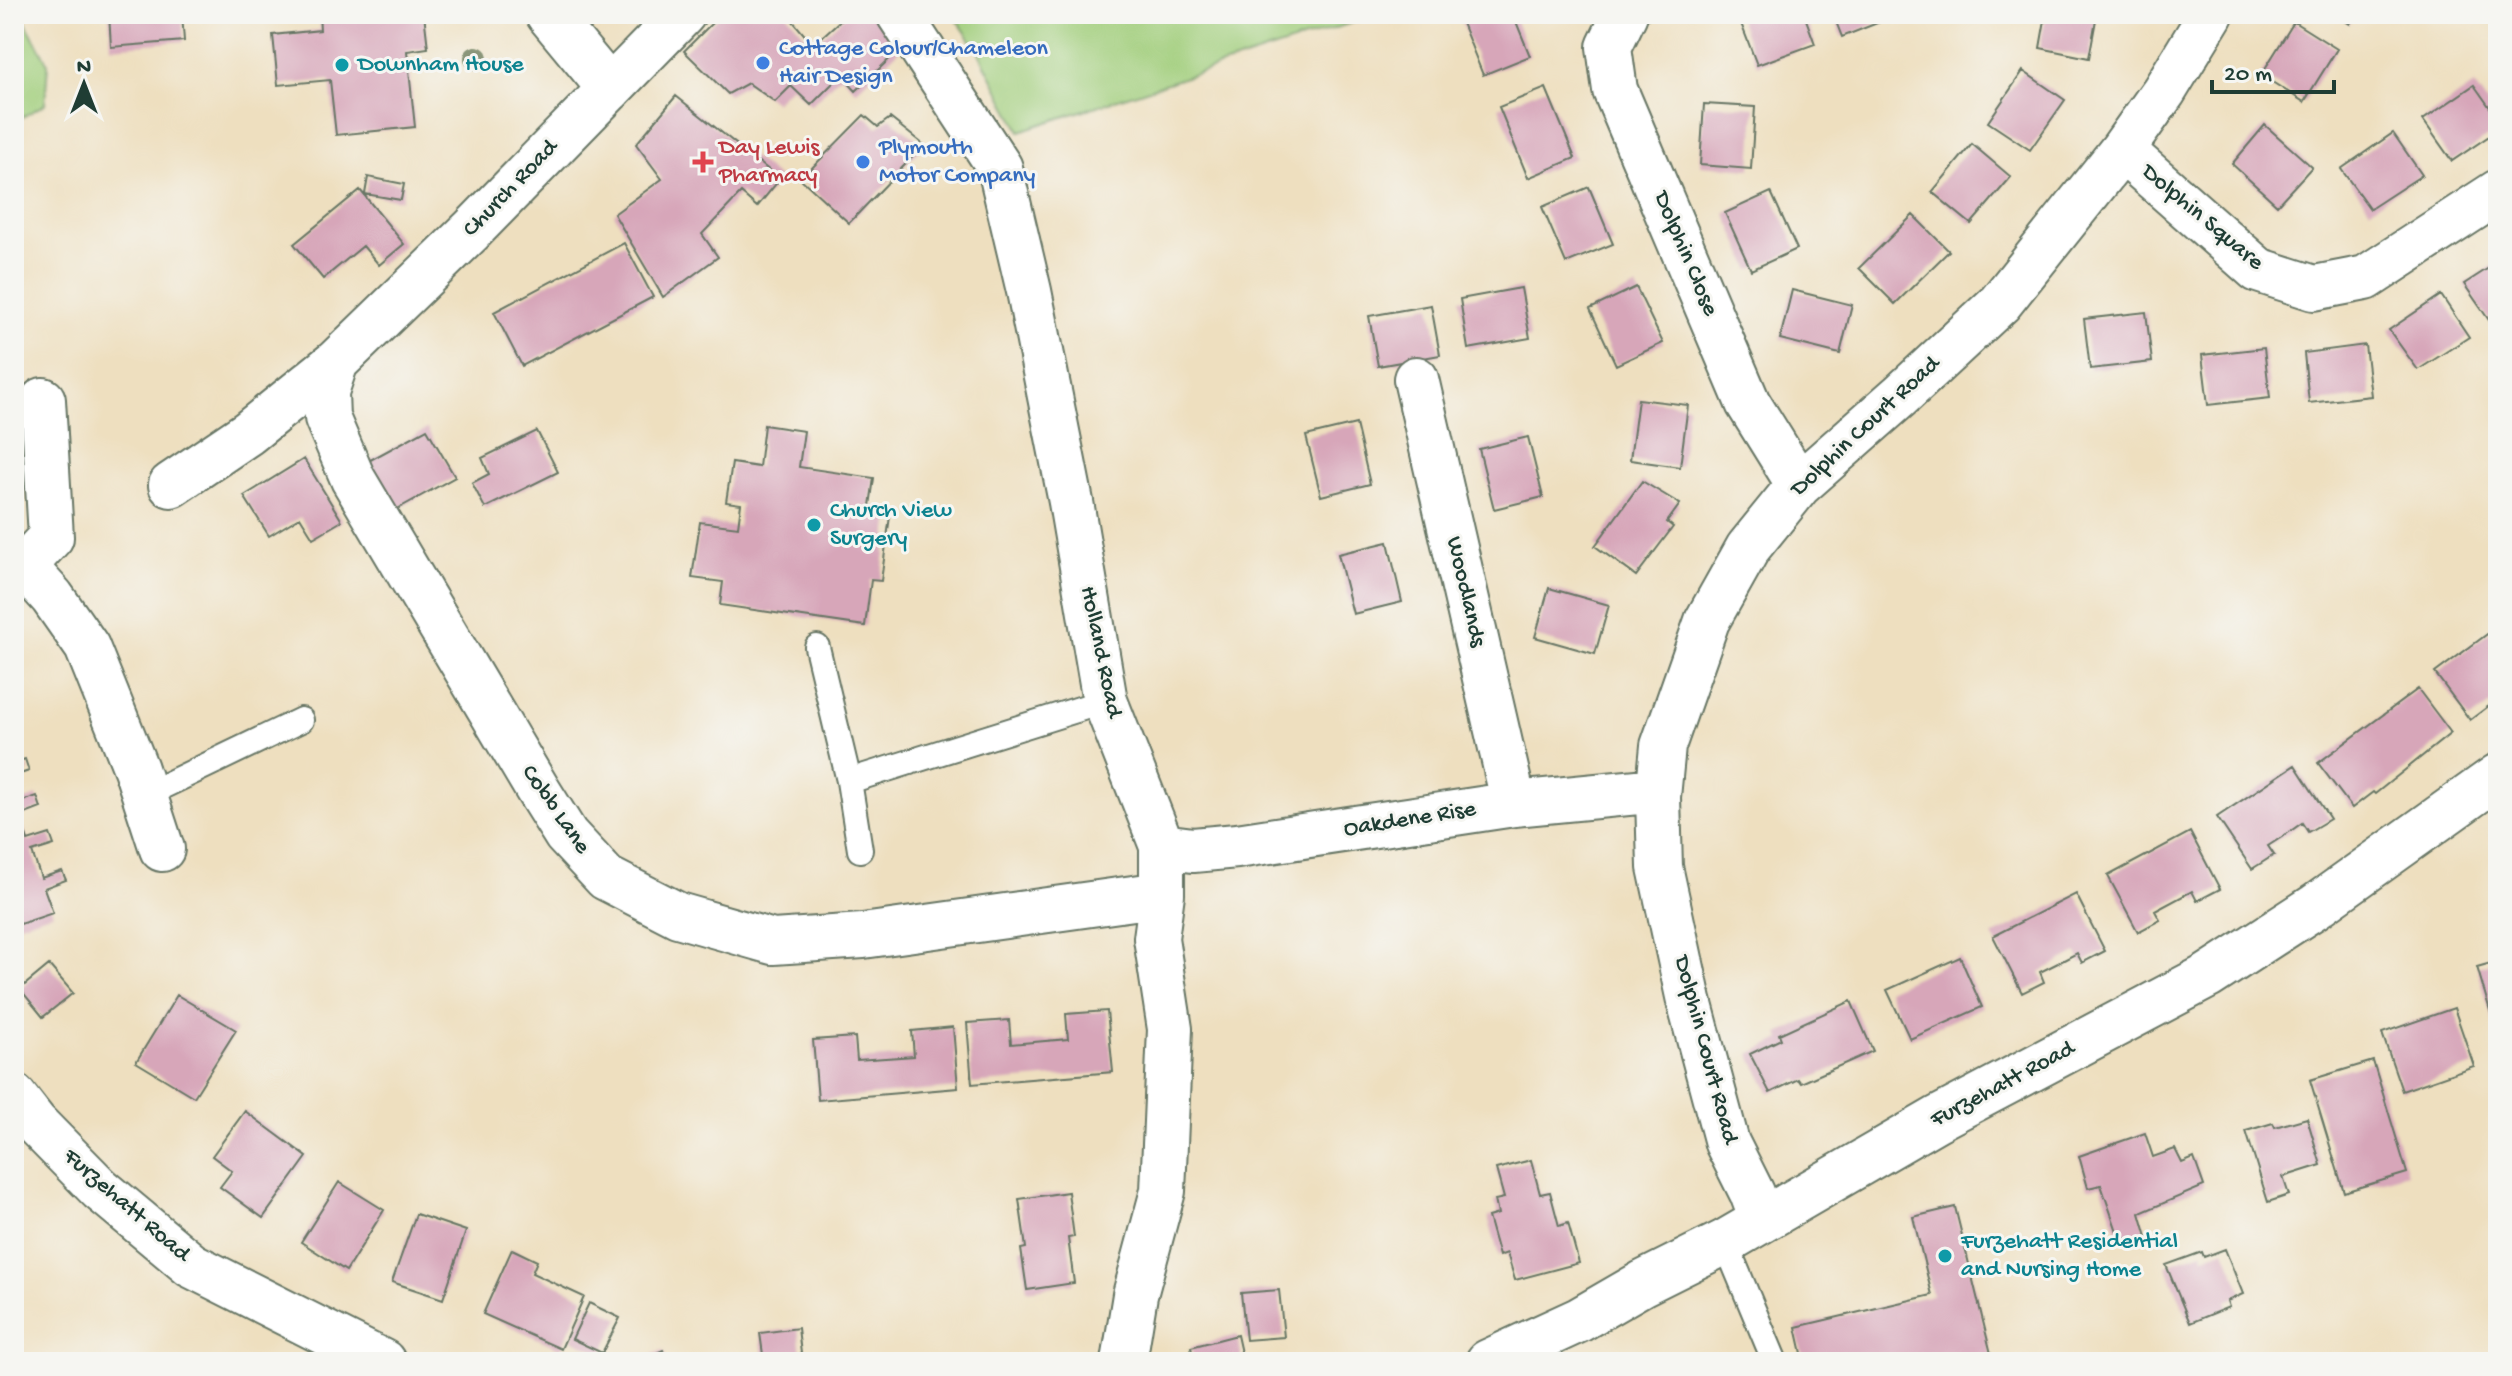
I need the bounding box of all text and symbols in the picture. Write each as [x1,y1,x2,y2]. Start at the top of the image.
place label: Cottage Colour/Chameleon Hair Design [779,35,1049,92]
north arrow [44,44,124,124]
scale bar [2212,44,2334,94]
place label: Downham House [356,51,524,80]
marker: Cottage Colour/Chameleon Hair Design [754,54,772,72]
text: N [77,55,91,81]
marker: Downham House [333,56,351,74]
text: 20 m [2224,61,2272,90]
street label: Church Road [457,133,566,244]
place label: Day Lewis Pharmacy [717,134,820,191]
place label: Plymouth Motor Company [878,134,1036,191]
marker: Day Lewis Pharmacy [694,153,712,171]
marker: Plymouth Motor Company [854,153,872,171]
street label: Dolphin Square [2133,157,2270,278]
street label: Dolphin Close [1645,186,1724,321]
street label: Dolphin Court Road [1784,349,1948,505]
place label: Church View Surgery [830,497,952,554]
marker: Church View Surgery [805,516,823,534]
street label: Woodlands [1438,534,1492,651]
street label: Holland Road [1072,584,1128,722]
street label: Cobb Lane [514,760,597,861]
street label: Oakdene Rise [1342,795,1479,845]
street label: Dolphin Court Road [1665,951,1745,1149]
street label: Furzehatt Road [1925,1034,2082,1136]
street label: Furzehatt Road [56,1142,197,1270]
place label: Furzehatt Residential and Nursing Home [1960,1228,2178,1285]
marker: Furzehatt Residential and Nursing Home [1936,1247,1954,1265]

